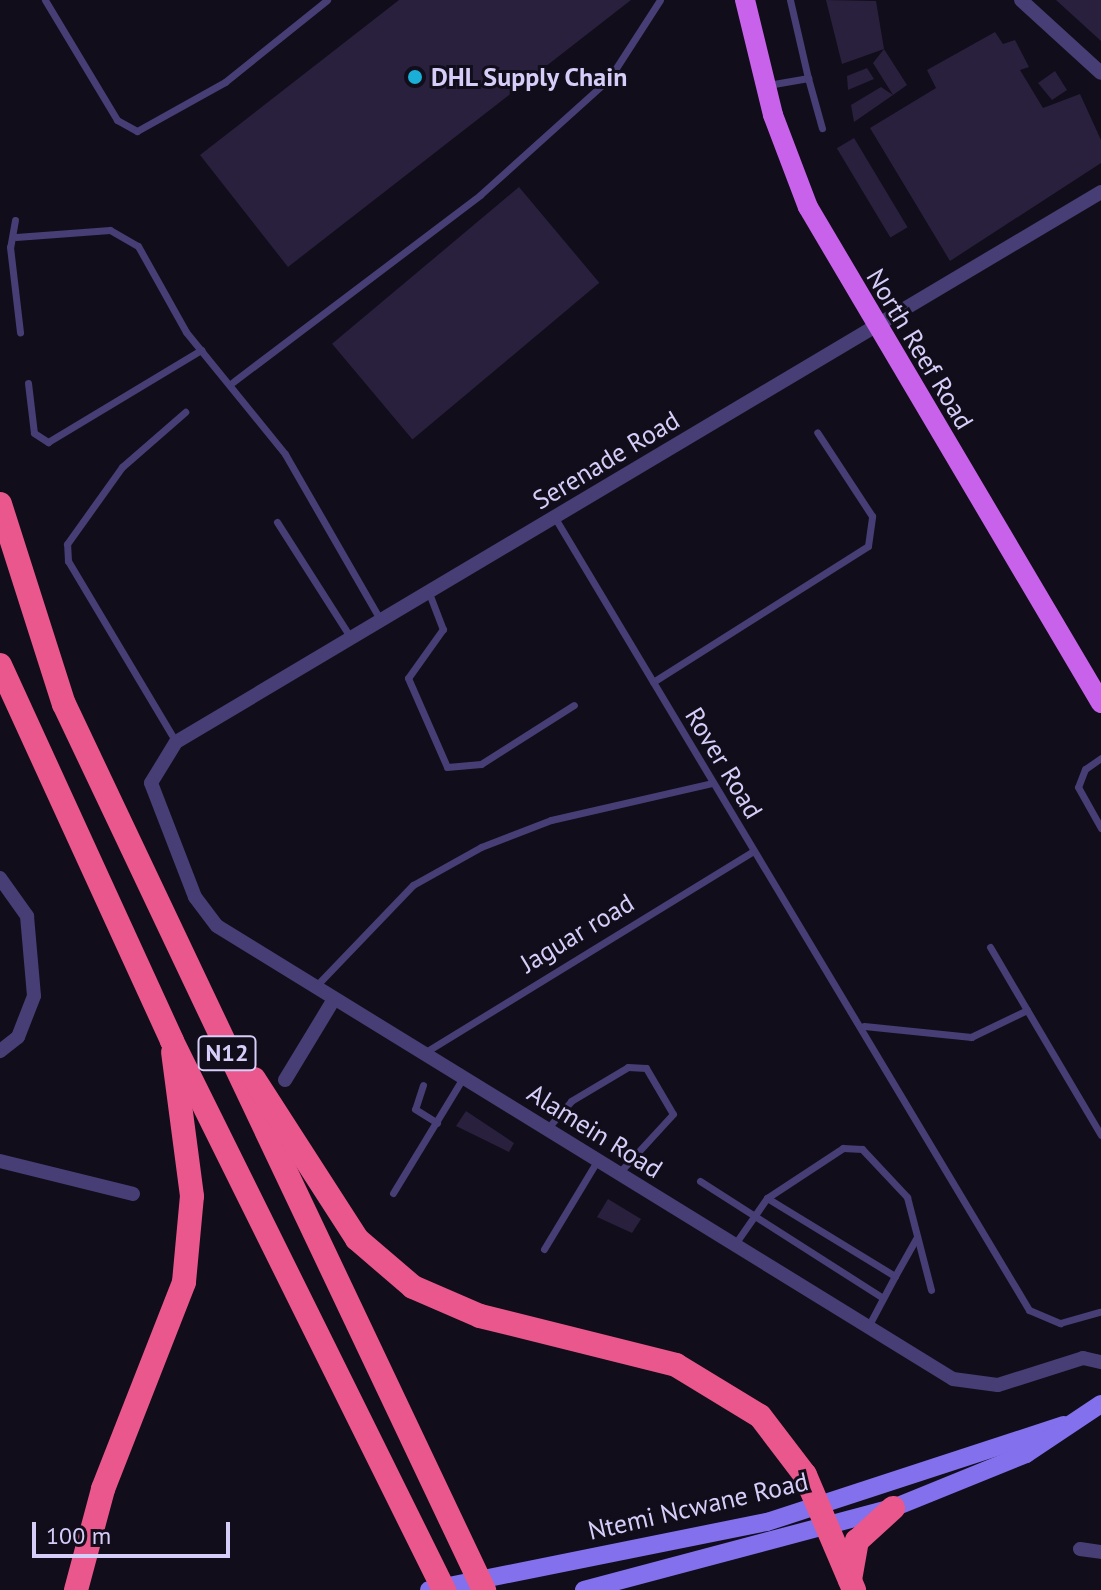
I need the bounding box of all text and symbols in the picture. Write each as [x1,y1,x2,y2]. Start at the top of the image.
place label: DHL Supply Chain [431,61,630,93]
marker: DHL Supply Chain [406,68,424,86]
street label: North Reef Road [860,263,980,435]
street label: Serenade Road [527,404,685,516]
street label: Rover Road [679,702,769,824]
street label: Jaguar road [515,887,639,979]
road number: N12 [197,1033,257,1073]
street label: Alamein Road [522,1077,668,1185]
street label: Ntemi Ncwane Road [585,1466,811,1546]
scale bar [36,1506,234,1556]
text: 100 m [46,1520,111,1551]

